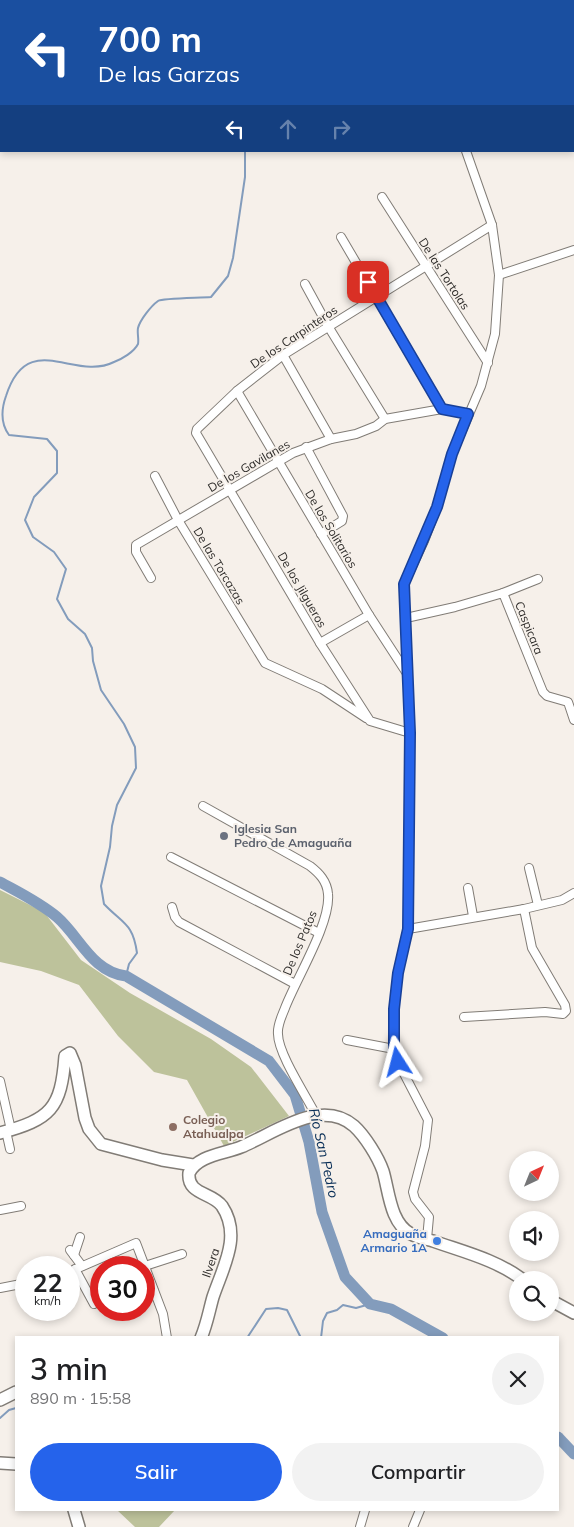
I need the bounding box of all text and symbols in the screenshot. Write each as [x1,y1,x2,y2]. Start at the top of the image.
text: 700 m [98,17,202,61]
icon: left [15,20,80,85]
text: De las Garzas [98,60,240,88]
icon: left [221,115,249,143]
icon: ahead [274,115,302,143]
icon: right [327,115,355,143]
street label: De las Tortolas [416,235,473,312]
pin [347,261,389,303]
icon: arrive [354,268,382,296]
street label: De los Carpinteros [247,302,340,371]
street label: De los Gavilanes [205,436,292,495]
street label: De los Solitarios [302,487,361,571]
street label: De las Torcazas [190,524,248,607]
street label: De los Jilgueros [275,549,330,630]
street label: Caspicara [512,599,547,656]
place label: Iglesia San Pedro de Amaguaña [234,821,352,850]
marker: Iglesia San Pedro de Amaguaña [218,830,230,842]
street label: De los Patos [279,908,320,978]
position arrow [371,1035,423,1087]
water label: Río San Pedro [305,1106,343,1200]
place label: Colegio Atahualpa [183,1112,244,1141]
marker: Colegio Atahualpa [167,1121,179,1133]
north arrow [509,1151,559,1201]
map controls [509,1151,559,1321]
button: sound [509,1211,559,1261]
place label: Amaguaña Armario 1A [361,1226,427,1255]
marker: Amaguaña Armario 1A [431,1235,443,1247]
street label: Ilvera [199,1246,223,1280]
speed limit sign: 30 [90,1256,155,1321]
text: 22 [32,1267,63,1298]
button: search [509,1271,559,1321]
text: km/h [34,1293,61,1308]
text: 3 min [30,1350,108,1388]
button: close [492,1353,544,1405]
text: 890 m · 15:58 [30,1388,131,1408]
button: Salir [30,1443,282,1501]
button: Compartir [292,1443,544,1501]

